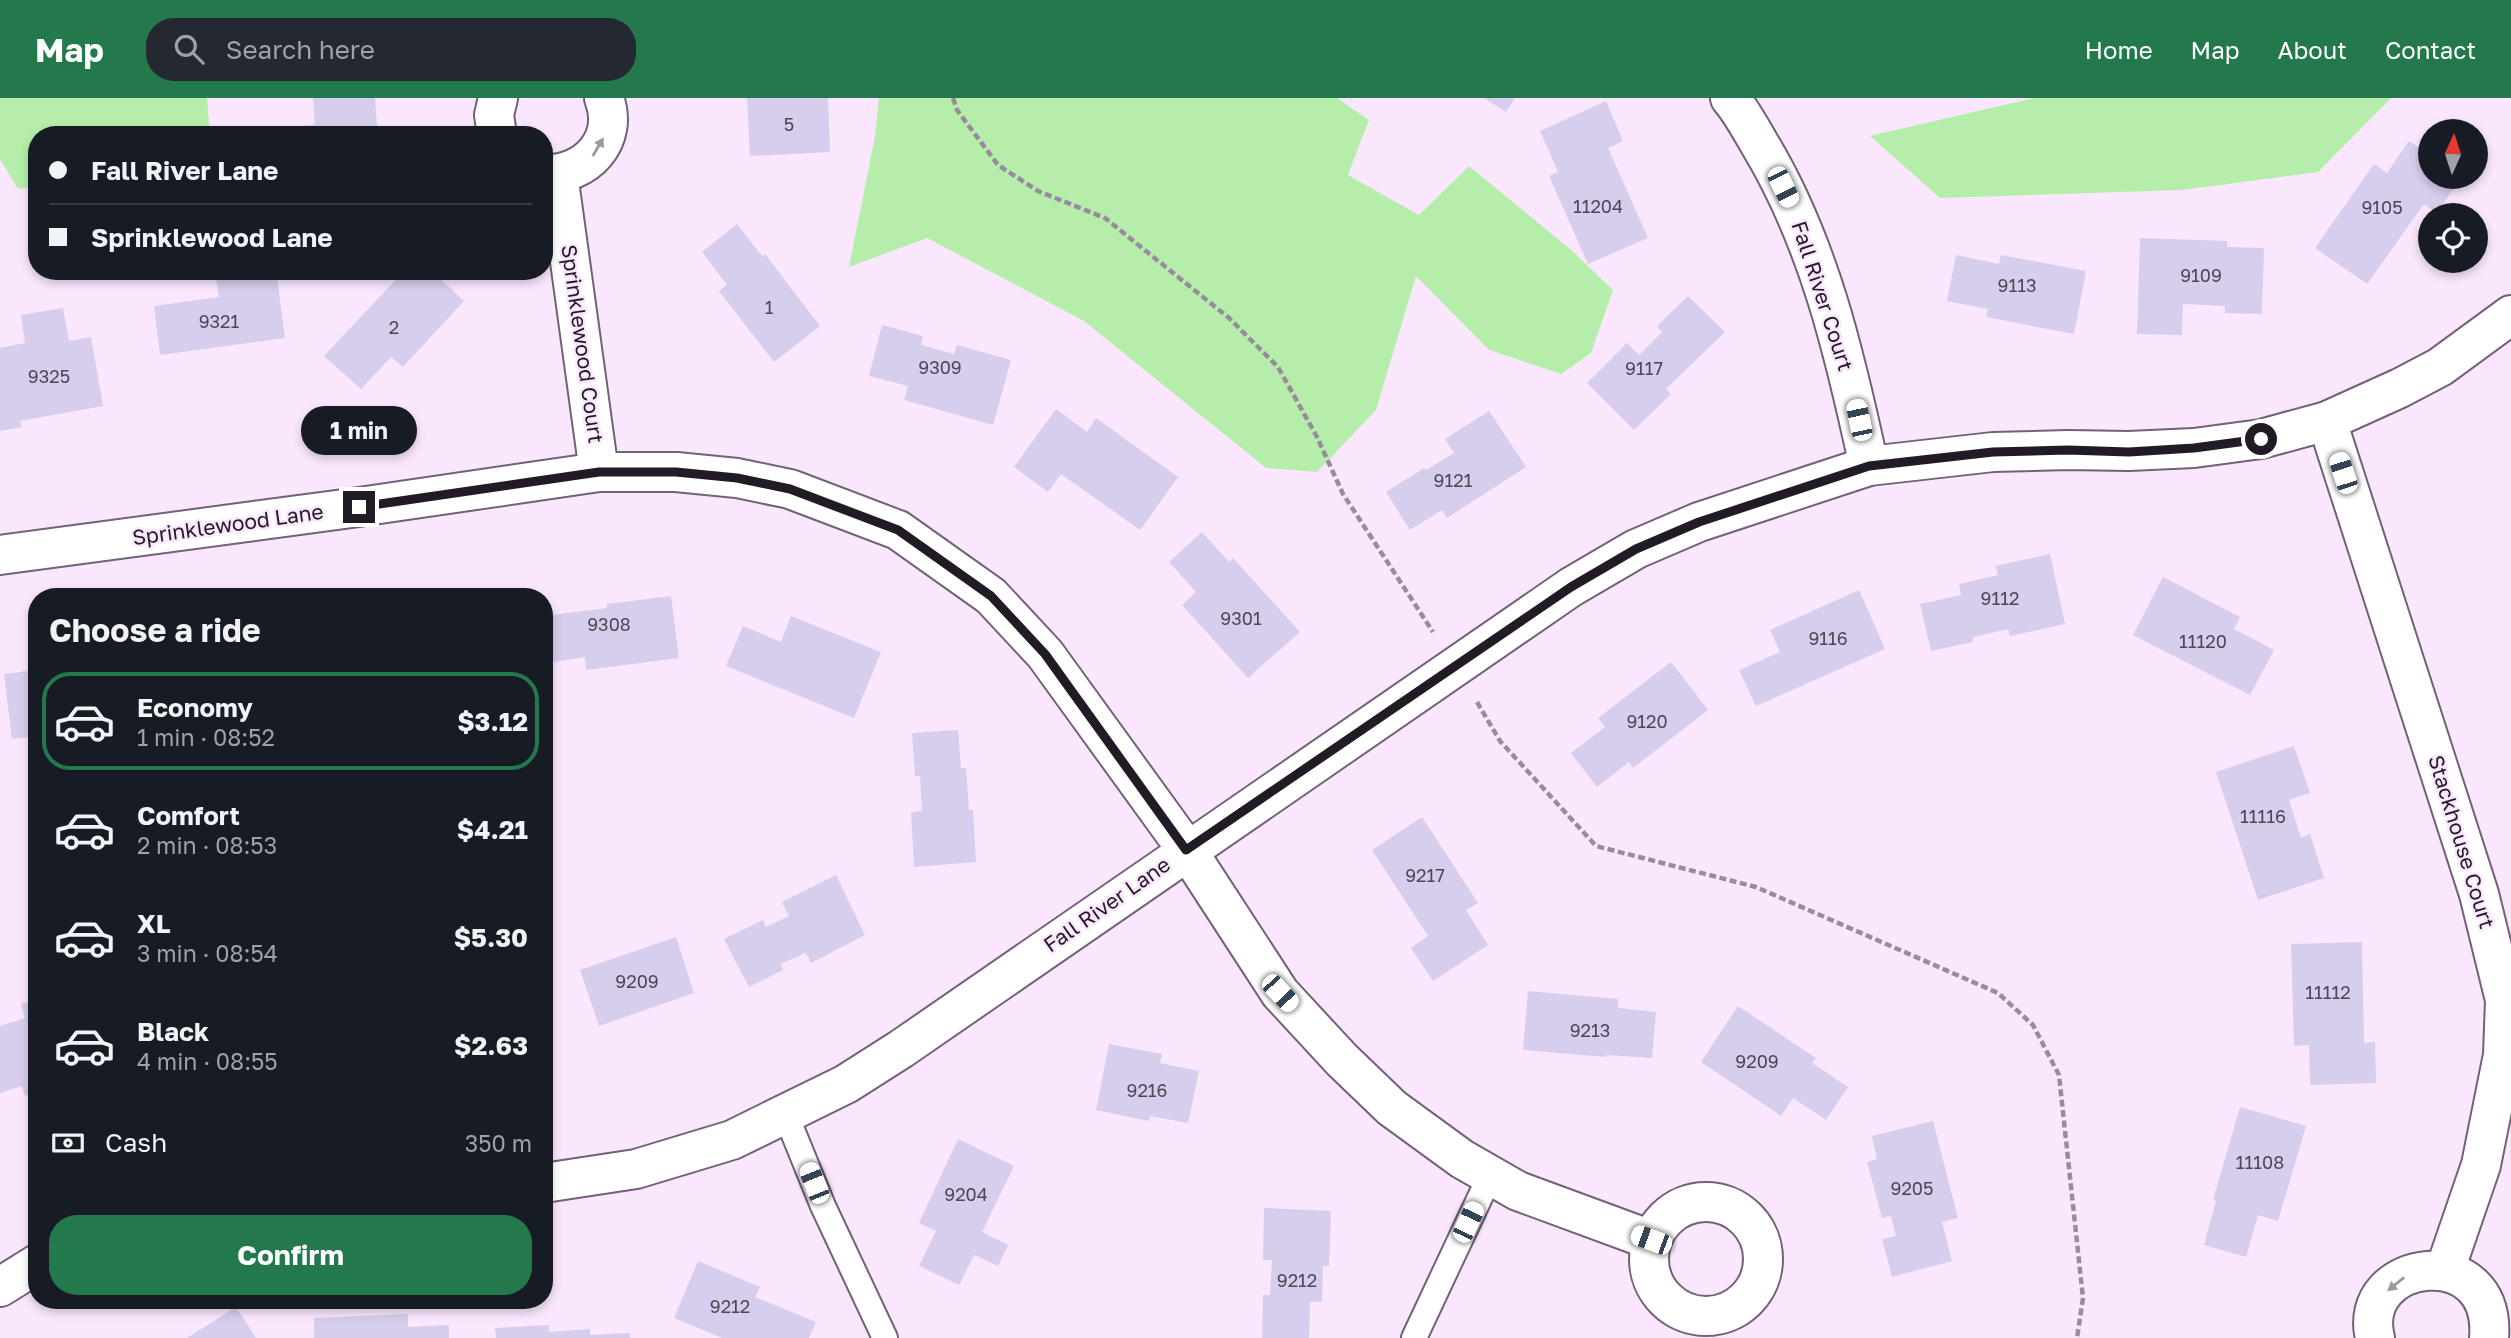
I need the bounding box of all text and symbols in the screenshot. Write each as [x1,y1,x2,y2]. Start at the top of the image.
search box [146,18,636,81]
text: Map [35,30,104,69]
icon: search [170,30,208,68]
text: Search here [226,34,375,65]
text: Home [2085,35,2153,64]
text: Map [2191,35,2240,64]
text: About [2278,35,2347,64]
text: Contact [2385,35,2476,64]
house number: 5 [784,113,794,135]
north arrow [2418,119,2488,189]
map controls [2418,119,2488,273]
one-way arrow [592,137,604,156]
text: Fall River Lane [91,155,278,186]
car [1765,164,1802,210]
house number: 11204 [1573,195,1623,217]
house number: 9105 [2361,196,2403,218]
button: locate [2418,203,2488,273]
street label: Fall River Court [1786,217,1859,374]
text: Sprinklewood Lane [91,222,333,253]
street label: Sprinklewood Court [556,243,610,445]
house number: 9109 [2180,264,2222,286]
house number: 9113 [1998,274,2036,296]
house number: 1 [765,296,774,318]
house number: 9321 [199,310,240,332]
house number: 2 [389,316,399,338]
house number: 9309 [918,356,962,378]
house number: 9117 [1625,357,1663,379]
house number: 9325 [28,365,70,387]
car [1845,397,1874,443]
callout: 1 min [301,406,417,454]
text: 1 min [330,416,388,444]
route start [2245,423,2277,455]
car [2327,450,2360,496]
house number: 9121 [1434,469,1473,491]
route end [343,491,375,523]
street label: Sprinklewood Lane [131,498,325,550]
house number: 9112 [1981,587,2019,609]
house number: 9301 [1220,607,1262,629]
text: Choose a ride [49,611,261,649]
house number: 9308 [587,613,631,635]
house number: 9116 [1808,627,1848,649]
house number: 11120 [2179,630,2227,652]
icon: car [53,690,116,753]
text: Economy [137,692,253,723]
text: $3.12 [457,706,528,737]
house number: 9120 [1626,710,1668,732]
text: 1 min · 08:52 [137,723,275,751]
street label: Stackhouse Court [2423,752,2501,932]
icon: car [53,798,116,861]
text: Comfort [137,800,240,831]
house number: 11116 [2240,805,2286,827]
text: $4.21 [457,814,528,845]
text: 2 min · 08:53 [137,831,277,859]
street label: Fall River Lane [1038,851,1175,957]
house number: 9217 [1405,864,1445,886]
icon: car [53,906,116,969]
text: XL [137,908,171,939]
text: $5.30 [454,922,528,953]
text: 3 min · 08:54 [137,939,278,967]
house number: 9209 [615,970,659,992]
car [1258,970,1303,1016]
house number: 11112 [2305,981,2351,1003]
icon: car [53,1014,116,1077]
text: Black [137,1016,209,1047]
house number: 9213 [1570,1019,1610,1041]
text: $2.63 [454,1030,528,1061]
text: 4 min · 08:55 [137,1047,278,1075]
house number: 9209 [1735,1050,1779,1072]
house number: 9216 [1127,1079,1167,1101]
icon: cash [49,1124,87,1162]
text: Cash [105,1127,167,1158]
text: 350 m [465,1129,532,1157]
house number: 11108 [2236,1151,2284,1173]
car [797,1160,832,1206]
house number: 9205 [1891,1177,1933,1199]
house number: 9204 [944,1183,988,1205]
car [1450,1199,1487,1245]
button: Confirm [49,1215,532,1295]
car [1628,1223,1675,1257]
house number: 9212 [1277,1269,1317,1291]
one-way arrow [2387,1276,2405,1291]
house number: 9212 [710,1295,750,1317]

